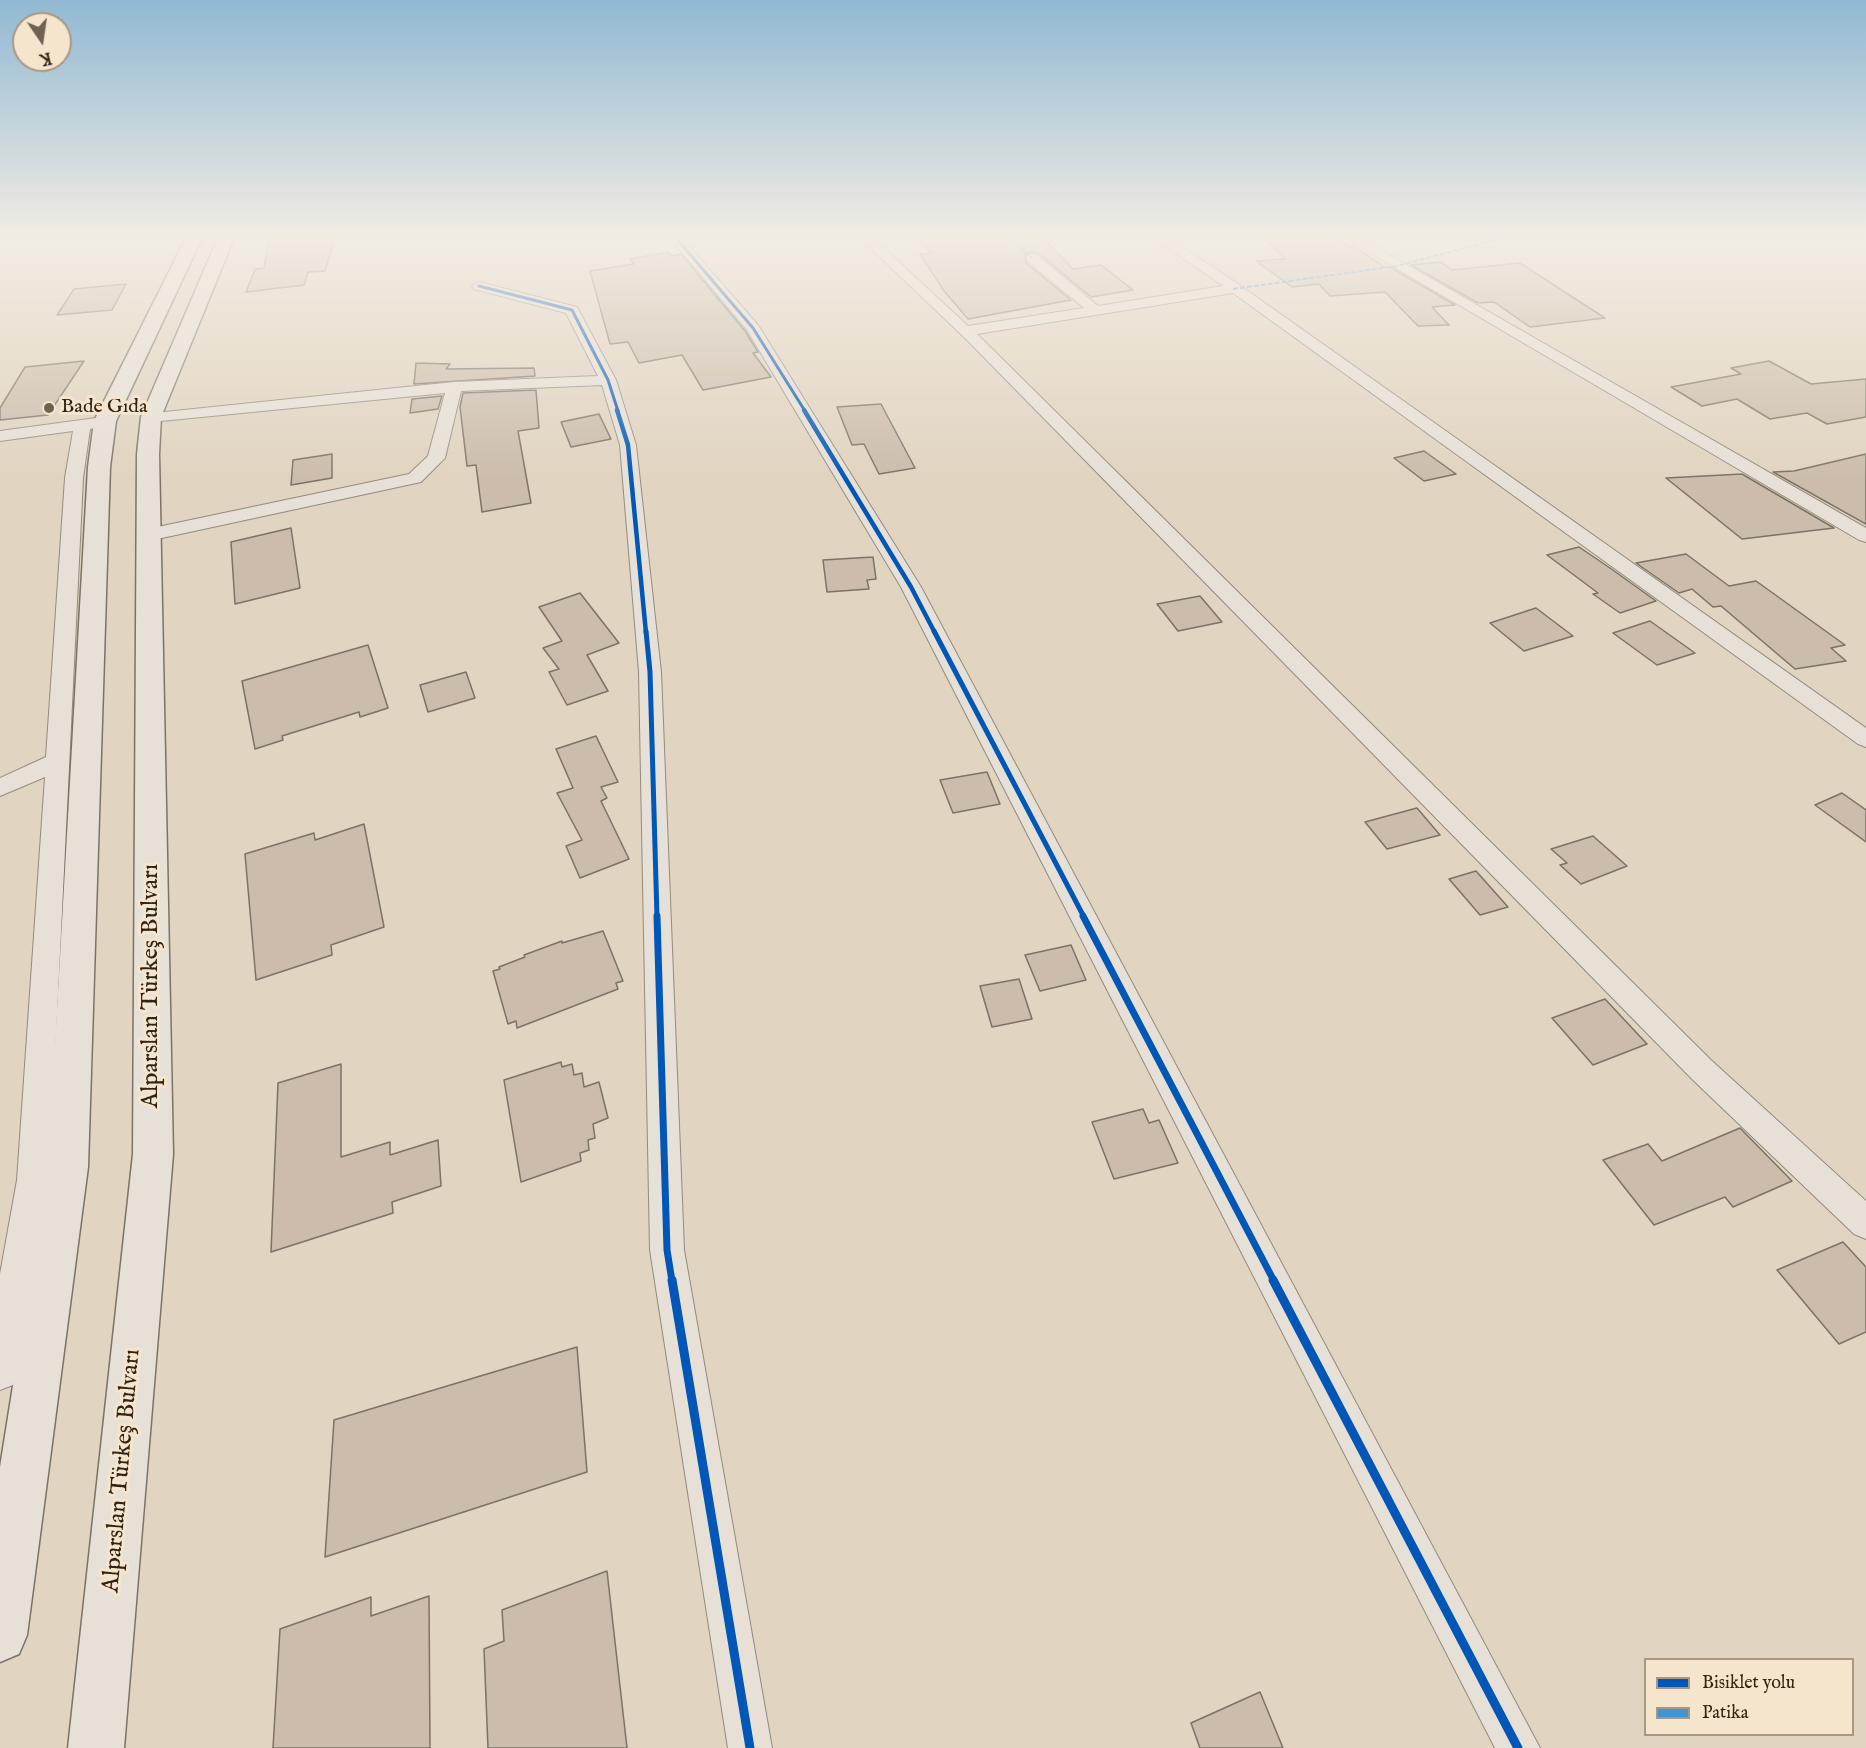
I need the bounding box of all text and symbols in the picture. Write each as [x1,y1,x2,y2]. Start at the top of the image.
north arrow [12,12,72,72]
text: K [38,47,53,69]
place label: Bade Gıda [61,396,148,420]
marker: Bade Gıda [42,401,56,415]
street label: Alparslan Türkeş Bulvarı [138,864,166,1108]
street label: Alparslan Türkeş Bulvarı [98,1348,148,1594]
legend [1644,1658,1854,1736]
text: Bisiklet yolu [1702,1672,1795,1695]
text: Patika [1702,1702,1748,1725]

